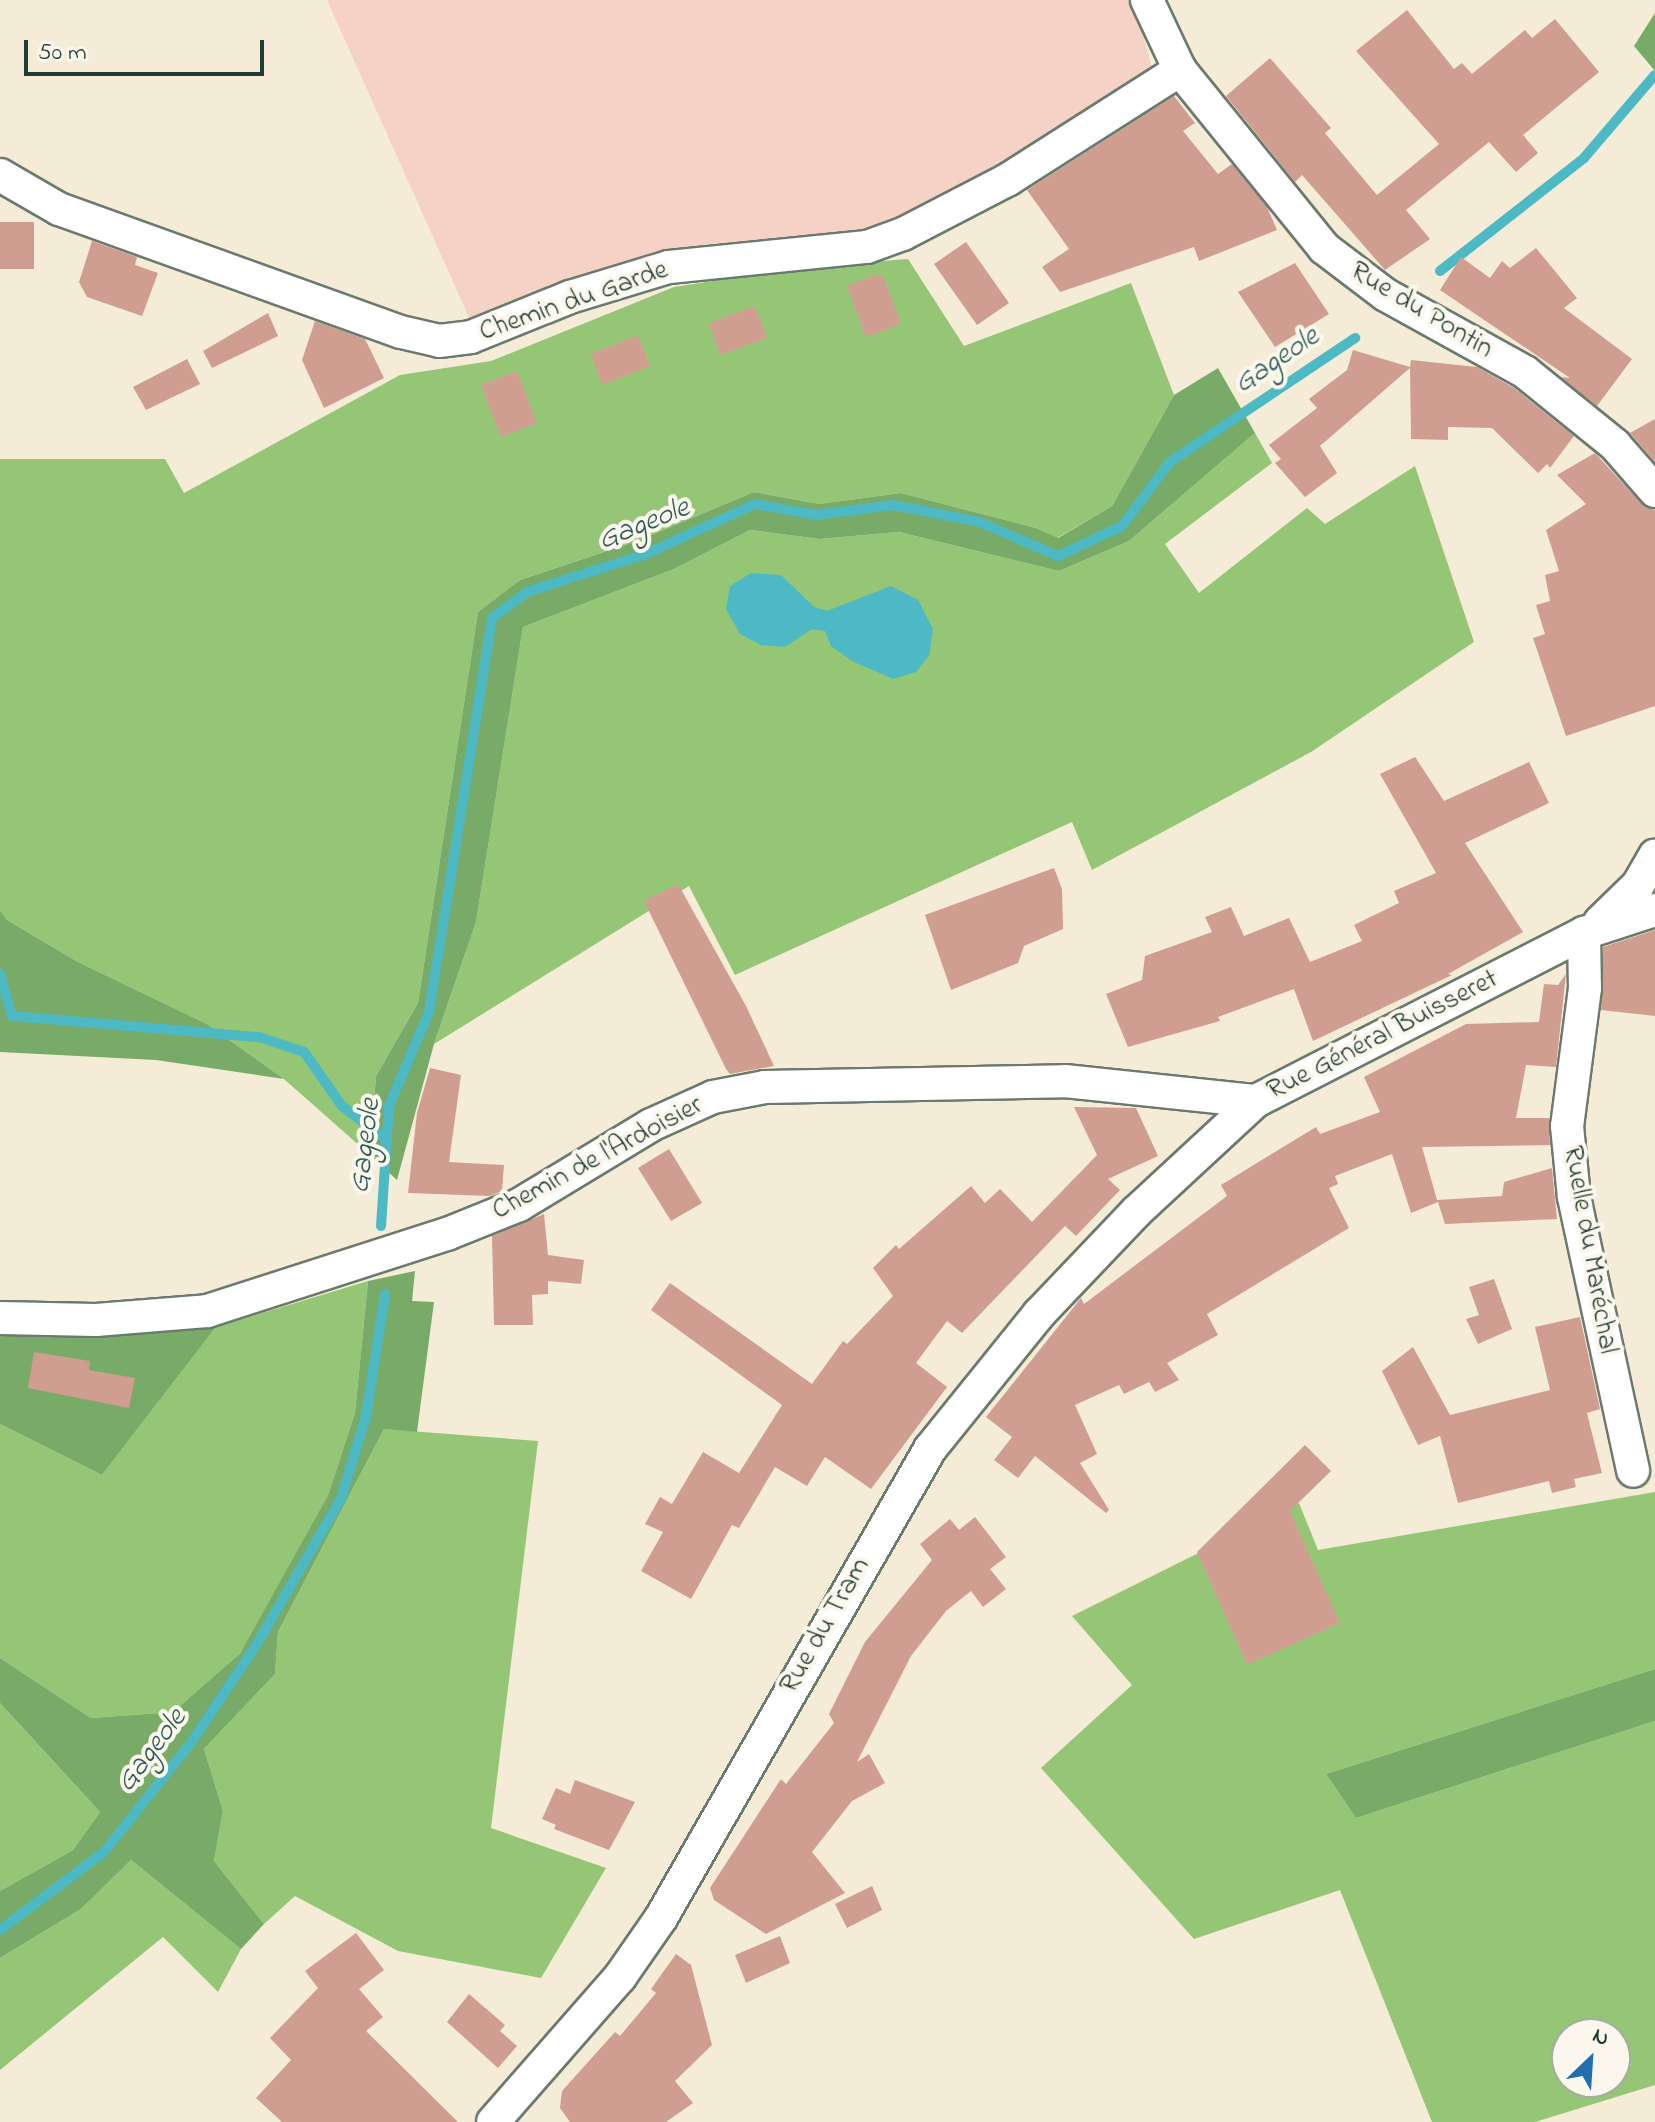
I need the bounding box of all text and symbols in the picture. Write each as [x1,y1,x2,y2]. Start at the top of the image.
scale bar [28,24,268,74]
text: 50 m [38,36,87,71]
street label: Chemin du Garde [475,254,673,350]
street label: Rue du Pontin [1343,255,1499,367]
water label: Gageole [1228,319,1326,403]
water label: Gageole [593,490,695,560]
street label: Rue Général Buisseret [1262,963,1504,1109]
street label: Chemin de l'Ardoisier [487,1089,709,1229]
water label: Gageole [342,1097,390,1195]
street label: Ruelle du Maréchal [1554,1143,1624,1357]
street label: Rue du Tram [774,1552,878,1700]
water label: Gageole [109,1702,195,1800]
north arrow [1551,2018,1631,2098]
text: N [1587,2020,1614,2056]

